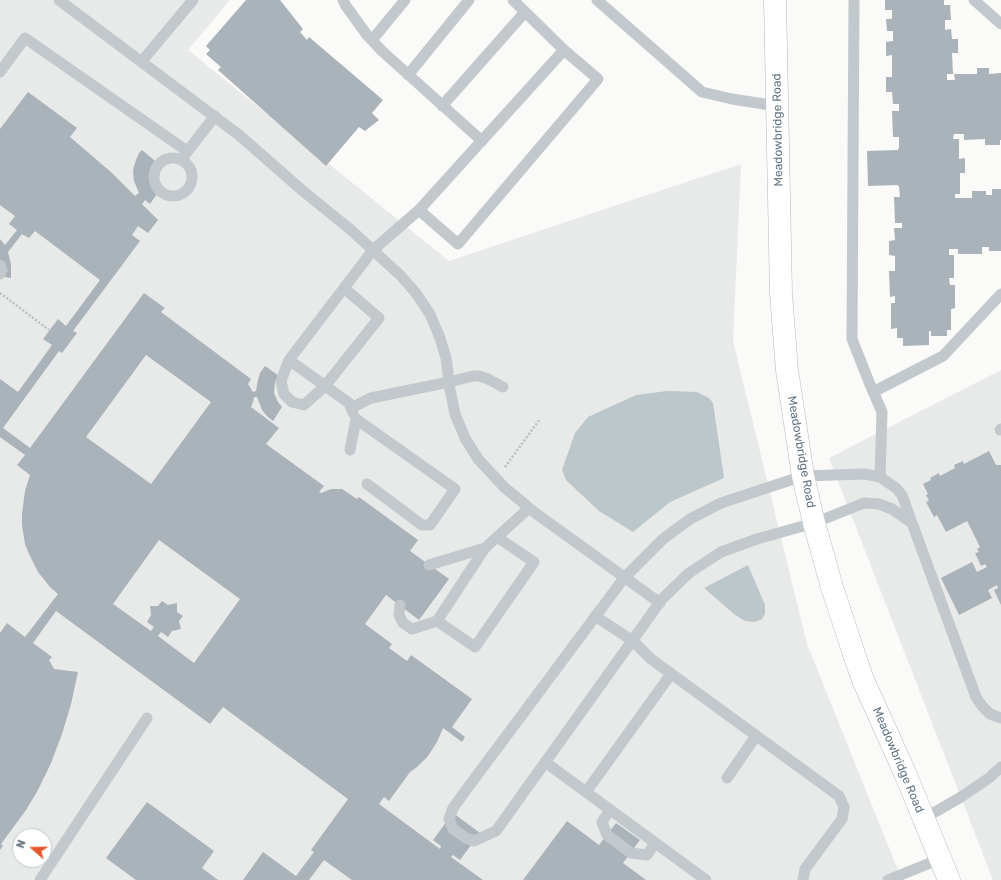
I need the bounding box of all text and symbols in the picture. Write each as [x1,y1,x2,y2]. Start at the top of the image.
street label: Meadowbridge Road [770,73,786,187]
street label: Meadowbridge Road [784,395,818,509]
street label: Meadowbridge Road [869,705,927,815]
north arrow [12,828,52,868]
text: N [14,838,29,850]

